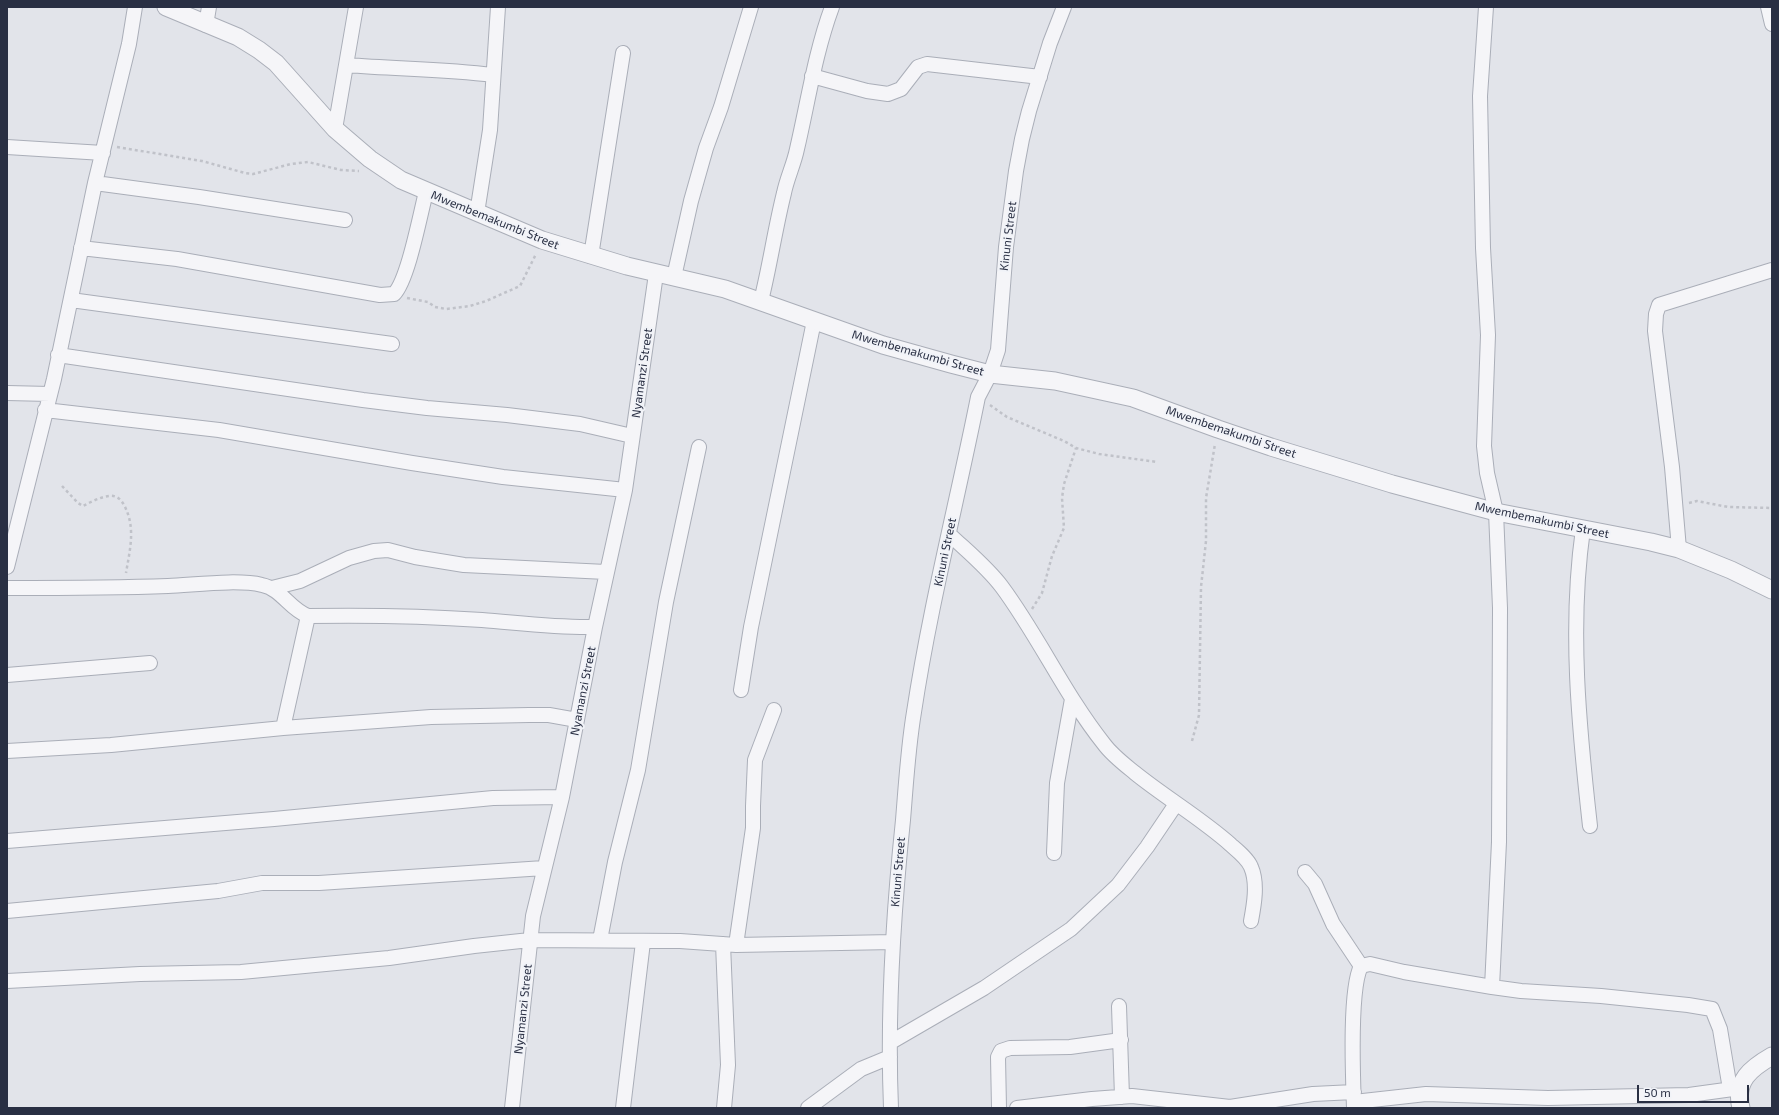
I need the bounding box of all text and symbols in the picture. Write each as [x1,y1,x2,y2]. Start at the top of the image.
street label: Mwembemakumbi Street [429,188,561,252]
street label: Kinuni Street [997,200,1019,272]
street label: Nyamanzi Street [629,327,655,419]
street label: Mwembemakumbi Street [850,327,986,379]
street label: Mwembemakumbi Street [1164,403,1298,461]
street label: Mwembemakumbi Street [1473,499,1611,541]
street label: Kinuni Street [931,516,959,588]
street label: Nyamanzi Street [567,645,599,737]
street label: Kinuni Street [888,837,908,907]
street label: Nyamanzi Street [511,963,535,1055]
scale bar [1639,1077,1751,1103]
text: 50 m [1644,1085,1671,1099]

